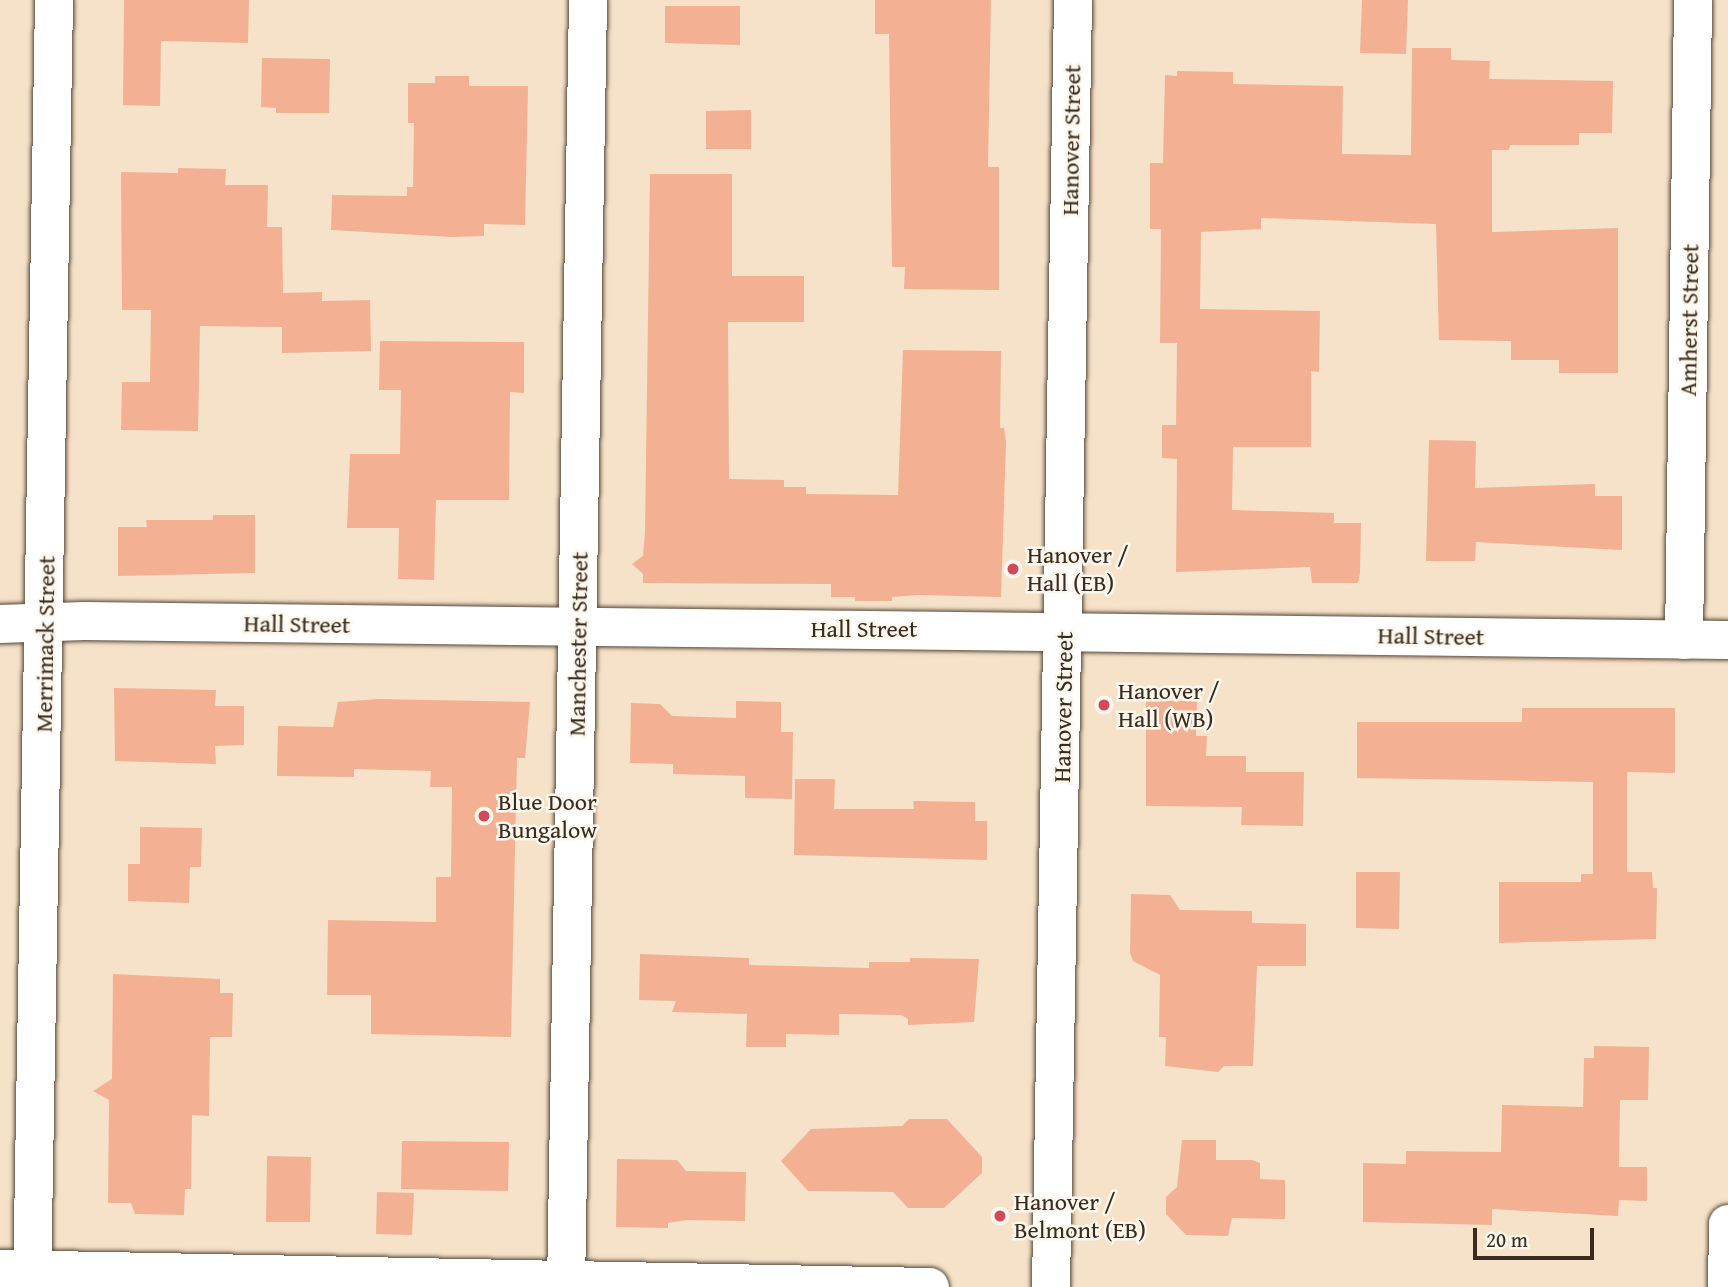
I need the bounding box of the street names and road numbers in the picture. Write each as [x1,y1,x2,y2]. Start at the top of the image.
street label: Hanover Street [1055,64,1087,216]
street label: Amherst Street [1673,243,1705,397]
street label: Manchester Street [562,551,594,737]
street label: Merrimack Street [29,555,61,733]
street label: Hall Street [243,609,351,639]
street label: Hall Street [811,615,917,643]
street label: Hall Street [1377,621,1485,651]
street label: Hanover Street [1047,631,1079,783]

